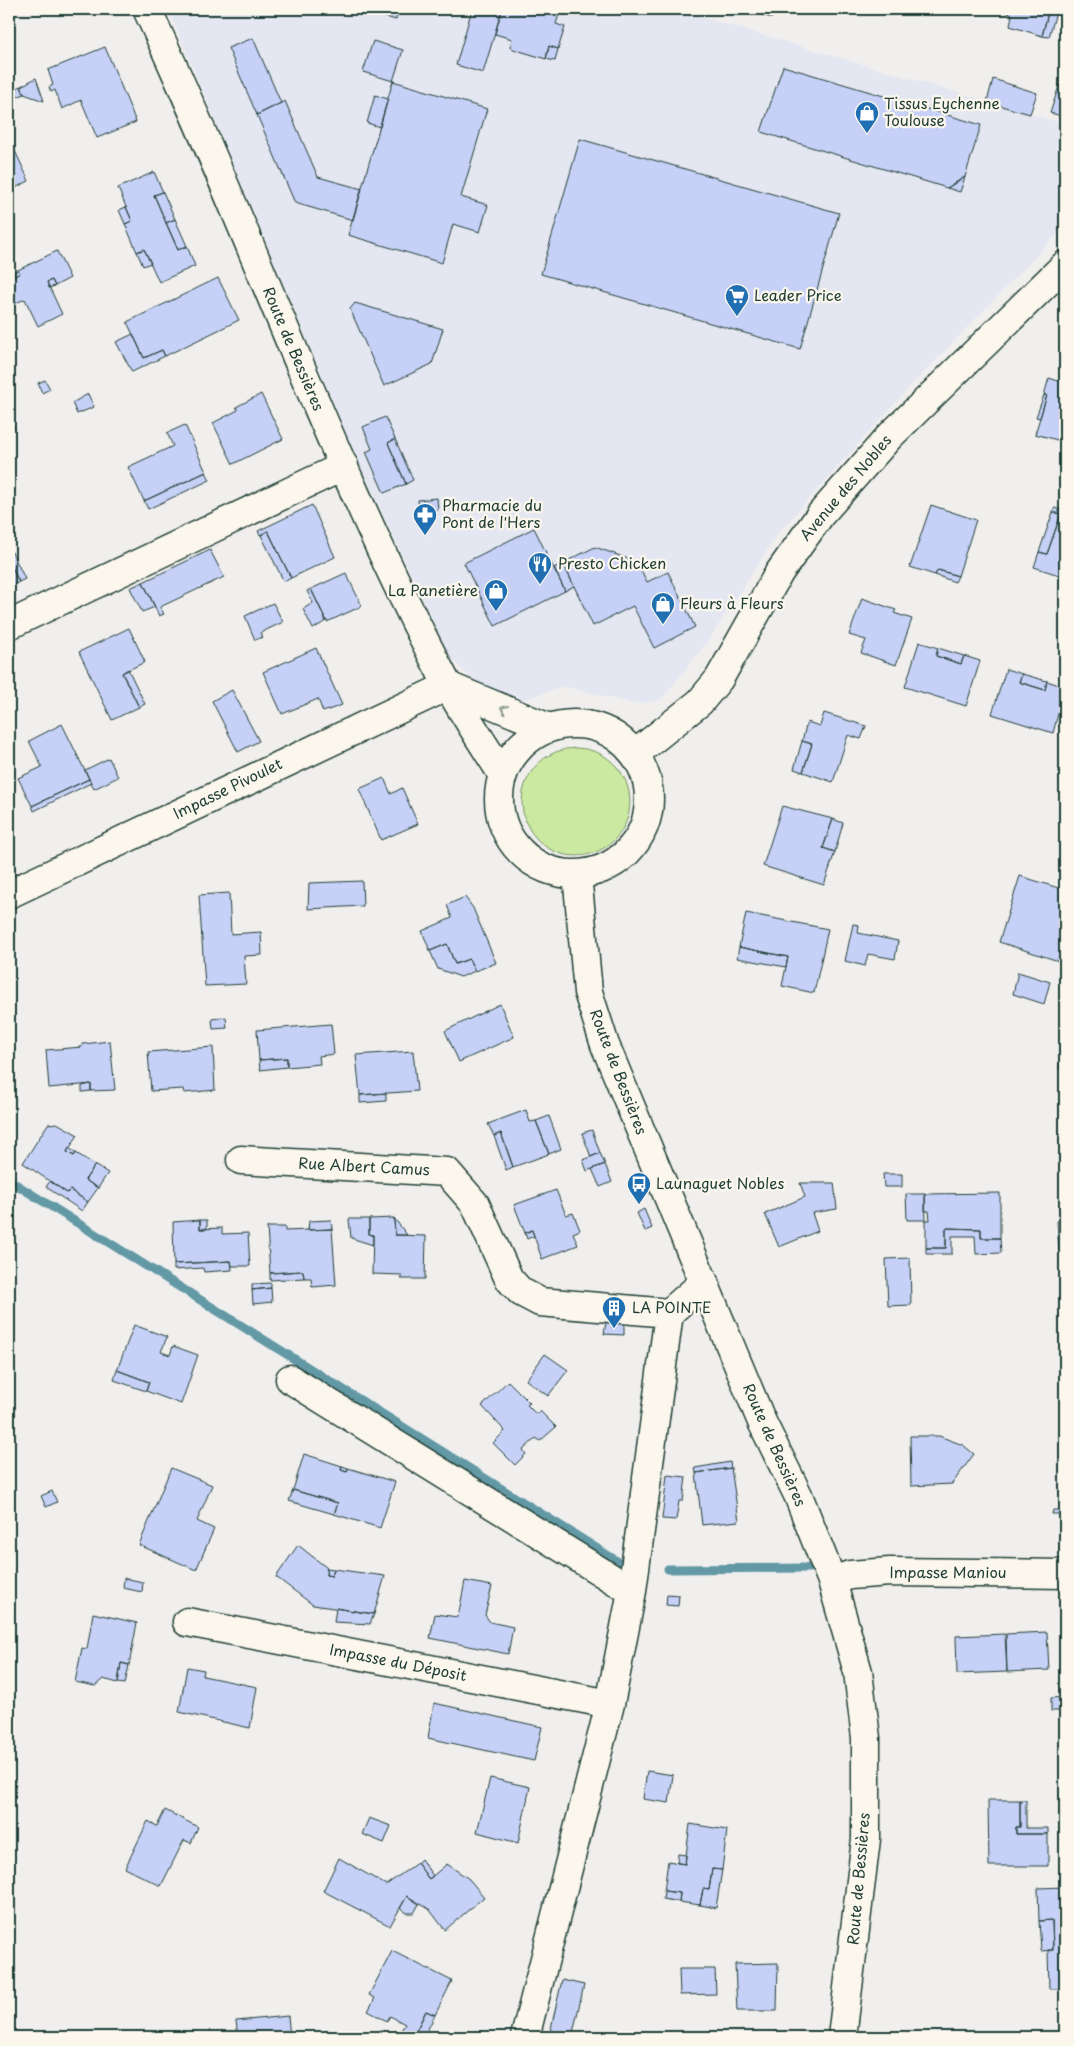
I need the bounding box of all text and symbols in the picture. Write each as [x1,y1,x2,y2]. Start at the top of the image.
place label: Tissus Eychenne Toulouse [884,91,1000,131]
shop icon: Tissus Eychenne Toulouse [854,100,880,134]
street label: Route de Bessières [258,283,331,414]
supermarket icon: Leader Price [724,283,750,317]
place label: Leader Price [754,283,842,306]
street label: Avenue des Nobles [793,429,896,545]
place label: Pharmacie du Pont de l'Hers [442,493,542,533]
pharmacy icon: Pharmacie du Pont de l'Hers [412,502,438,536]
restaurant icon: Presto Chicken [527,551,553,585]
place label: Presto Chicken [558,551,666,574]
place label: La Panetière [388,578,478,601]
shop icon: La Panetière [483,578,509,612]
shop icon: Fleurs à Fleurs [650,591,676,625]
place label: Fleurs à Fleurs [680,591,784,614]
one-way arrow [500,705,508,715]
street label: Impasse Pivoulet [169,751,286,824]
street label: Route de Bessières [585,1005,654,1138]
street label: Rue Albert Camus [298,1151,430,1180]
bus stop icon: Launaguet Nobles [626,1171,652,1205]
place label: Launaguet Nobles [656,1171,785,1194]
building icon: LA POINTE [601,1295,627,1329]
place label: LA POINTE [632,1295,711,1318]
street label: Route de Bessières [738,1379,813,1510]
street label: Impasse Maniou [890,1560,1007,1583]
street label: Impasse du Déposit [328,1637,469,1686]
street label: Route de Bessières [840,1812,875,1946]

